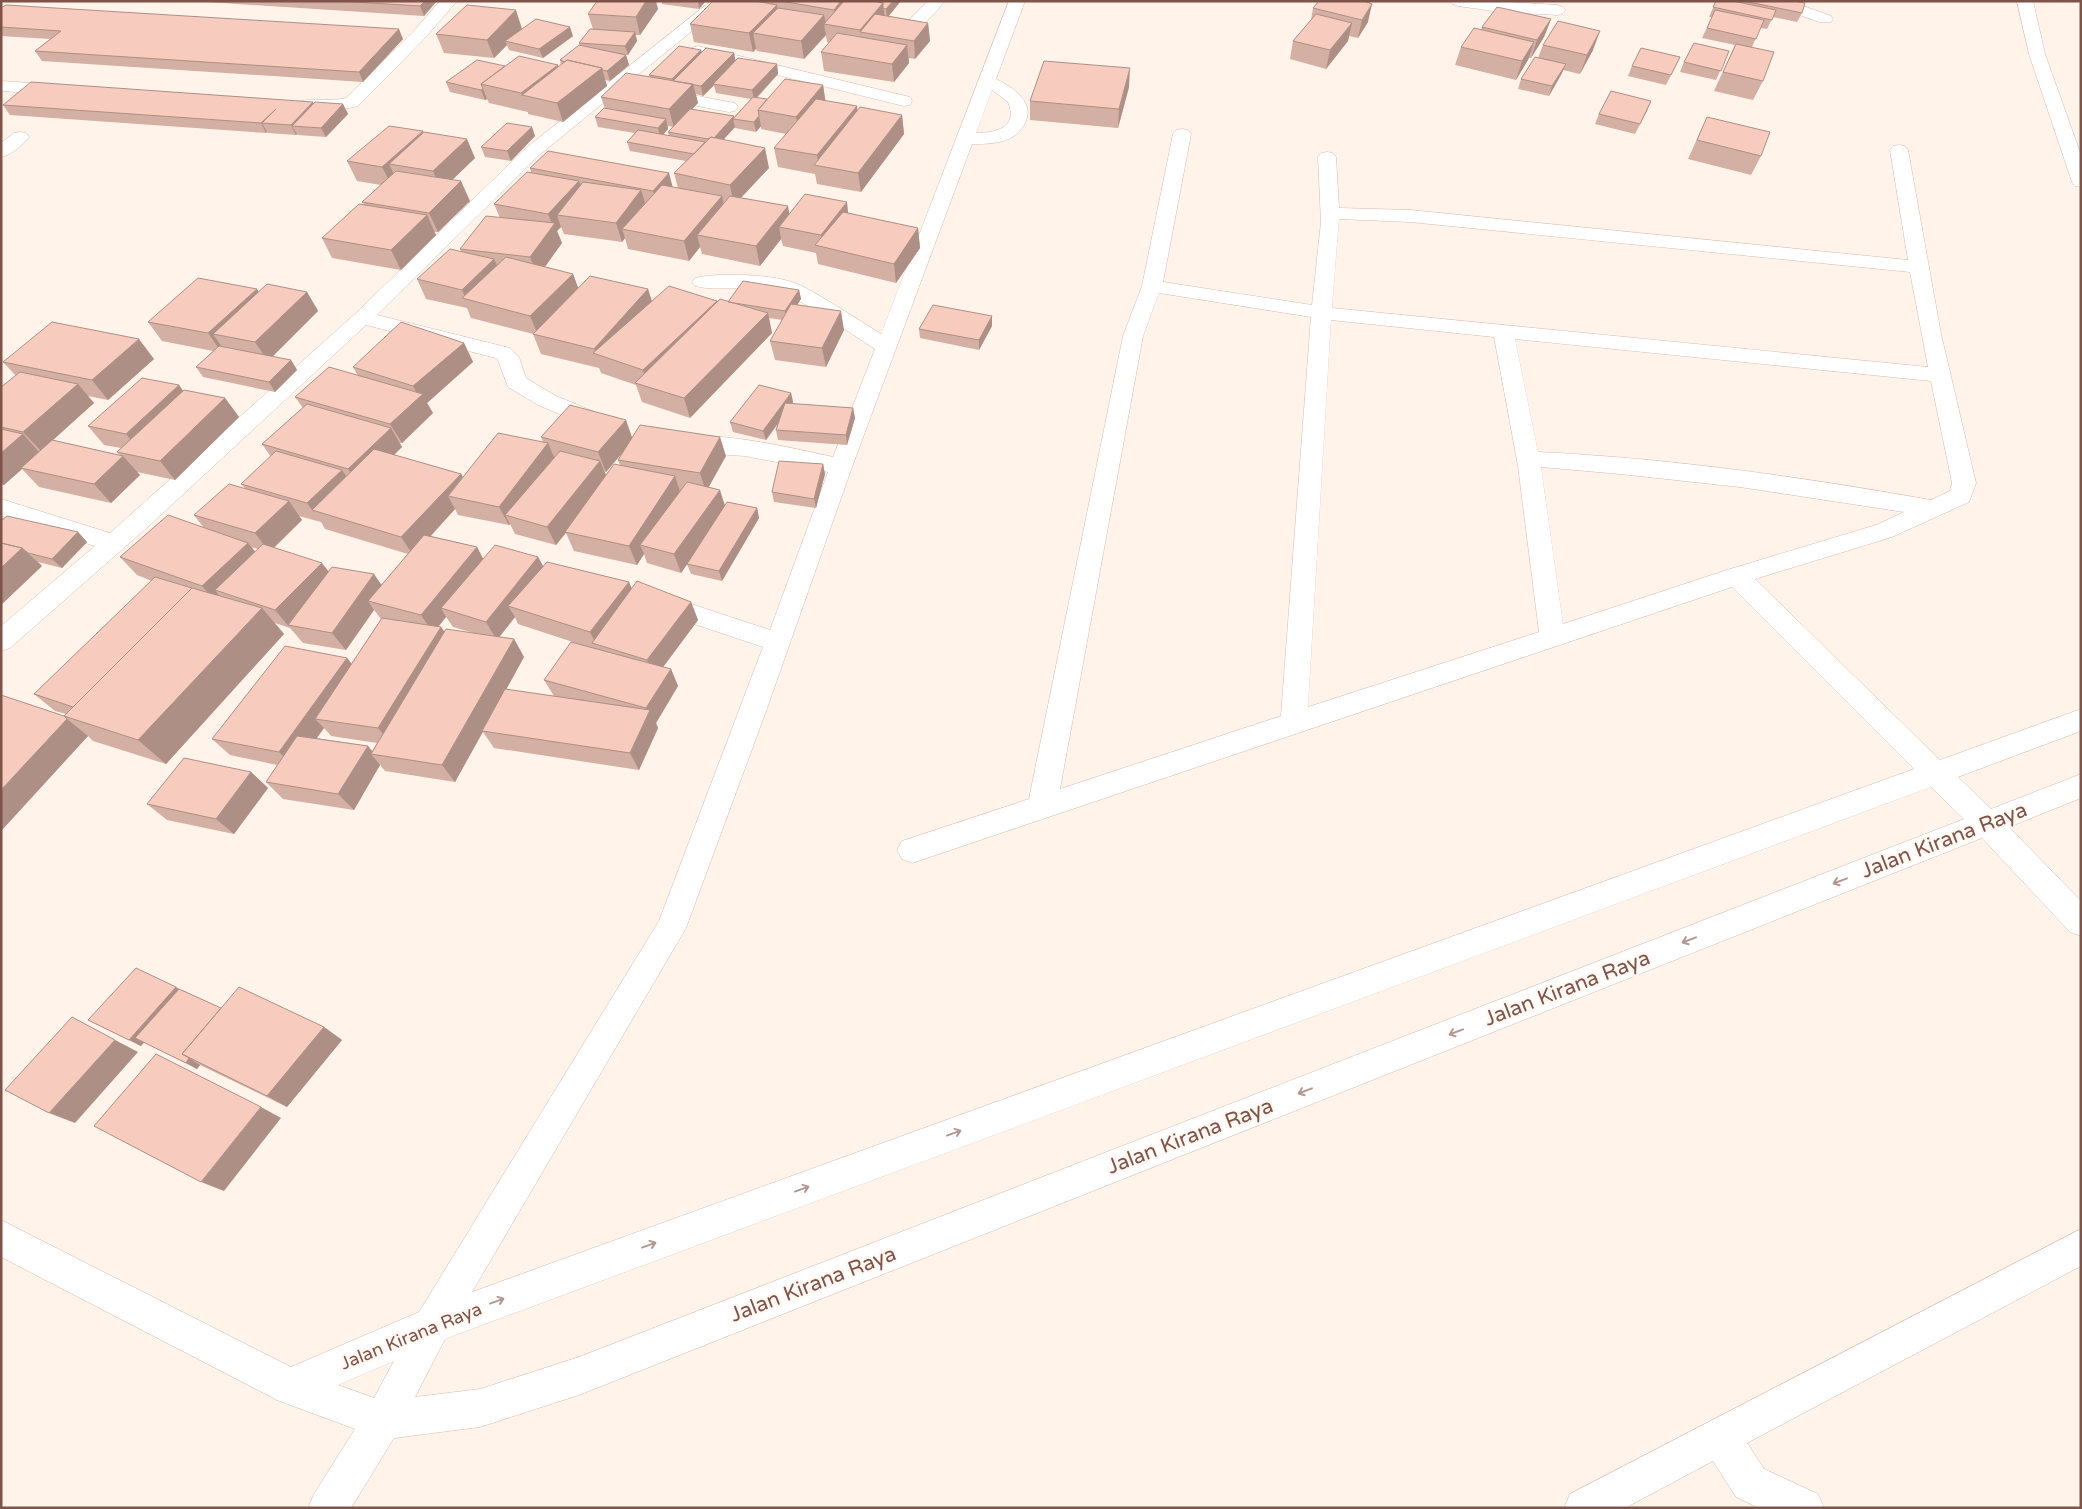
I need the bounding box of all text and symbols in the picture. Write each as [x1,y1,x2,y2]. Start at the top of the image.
street label: Jalan Kirana Raya [1858,797,2031,884]
one-way arrow [1833,876,1848,886]
one-way arrow [1681,936,1697,945]
street label: Jalan Kirana Raya [1481,945,1654,1032]
one-way arrow [1449,1027,1464,1037]
one-way arrow [1298,1087,1313,1096]
street label: Jalan Kirana Raya [1104,1093,1277,1180]
one-way arrow [946,1128,962,1137]
one-way arrow [794,1184,809,1193]
one-way arrow [641,1240,657,1249]
street label: Jalan Kirana Raya [727,1241,900,1328]
one-way arrow [489,1296,504,1305]
street label: Jalan Kirana Raya [337,1298,485,1374]

